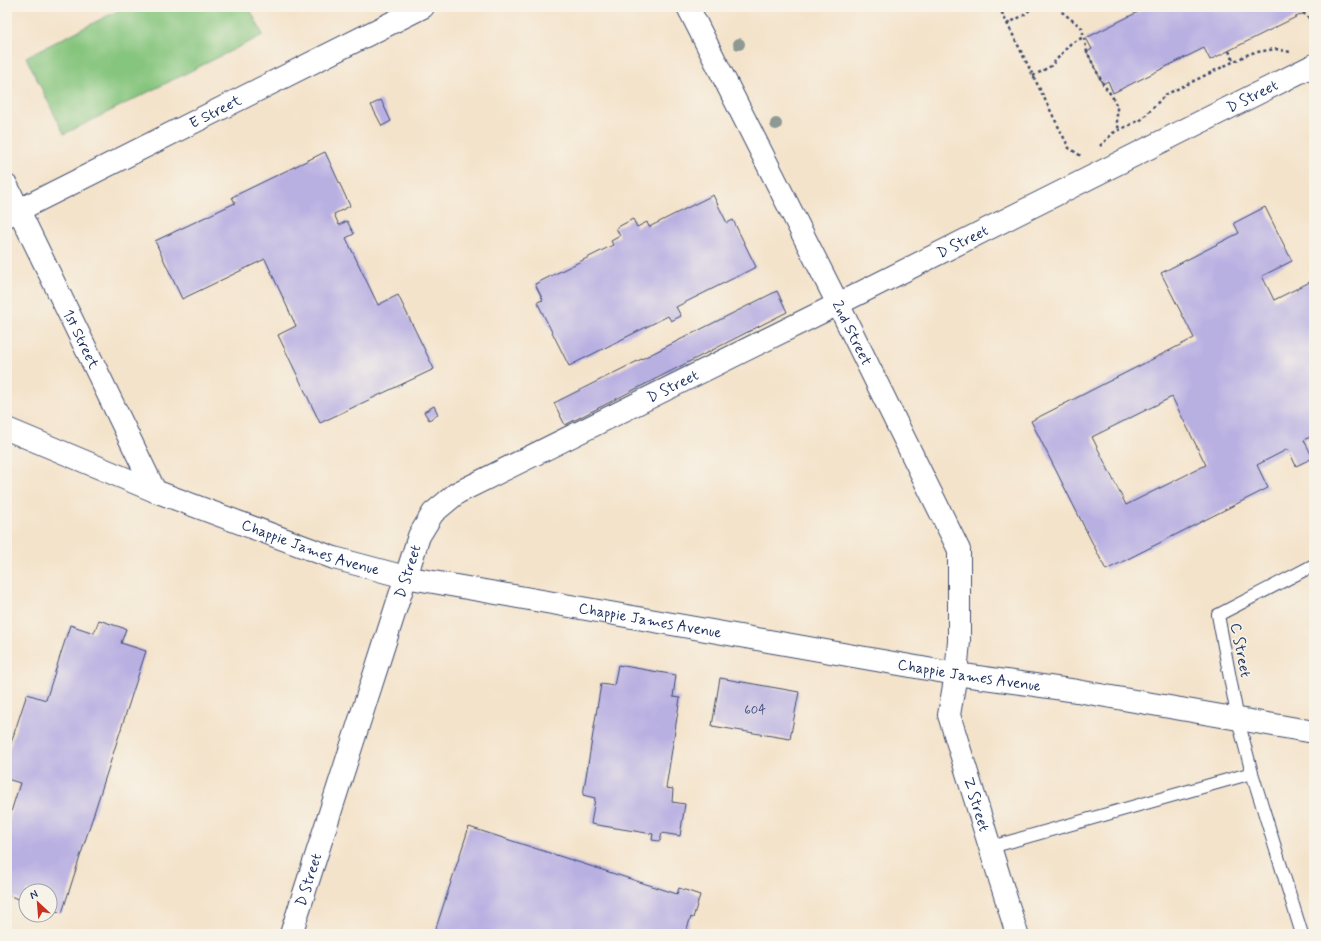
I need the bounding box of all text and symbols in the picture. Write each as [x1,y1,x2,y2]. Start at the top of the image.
street label: D Street [1224,76,1282,118]
street label: E Street [186,91,245,134]
street label: D Street [934,221,992,264]
street label: 2nd Street [827,297,876,369]
street label: 1st Street [57,306,103,373]
street label: D Street [644,366,702,408]
street label: Chappie James Avenue [238,515,382,581]
street label: D Street [391,542,427,601]
street label: Chappie James Avenue [577,599,723,644]
street label: C Street [1225,621,1255,680]
street label: Chappie James Avenue [896,655,1042,697]
house number: 604 [744,702,766,719]
street label: Z Street [958,775,994,834]
street label: D Street [291,851,327,909]
north arrow [18,883,58,923]
text: N [28,887,40,903]

